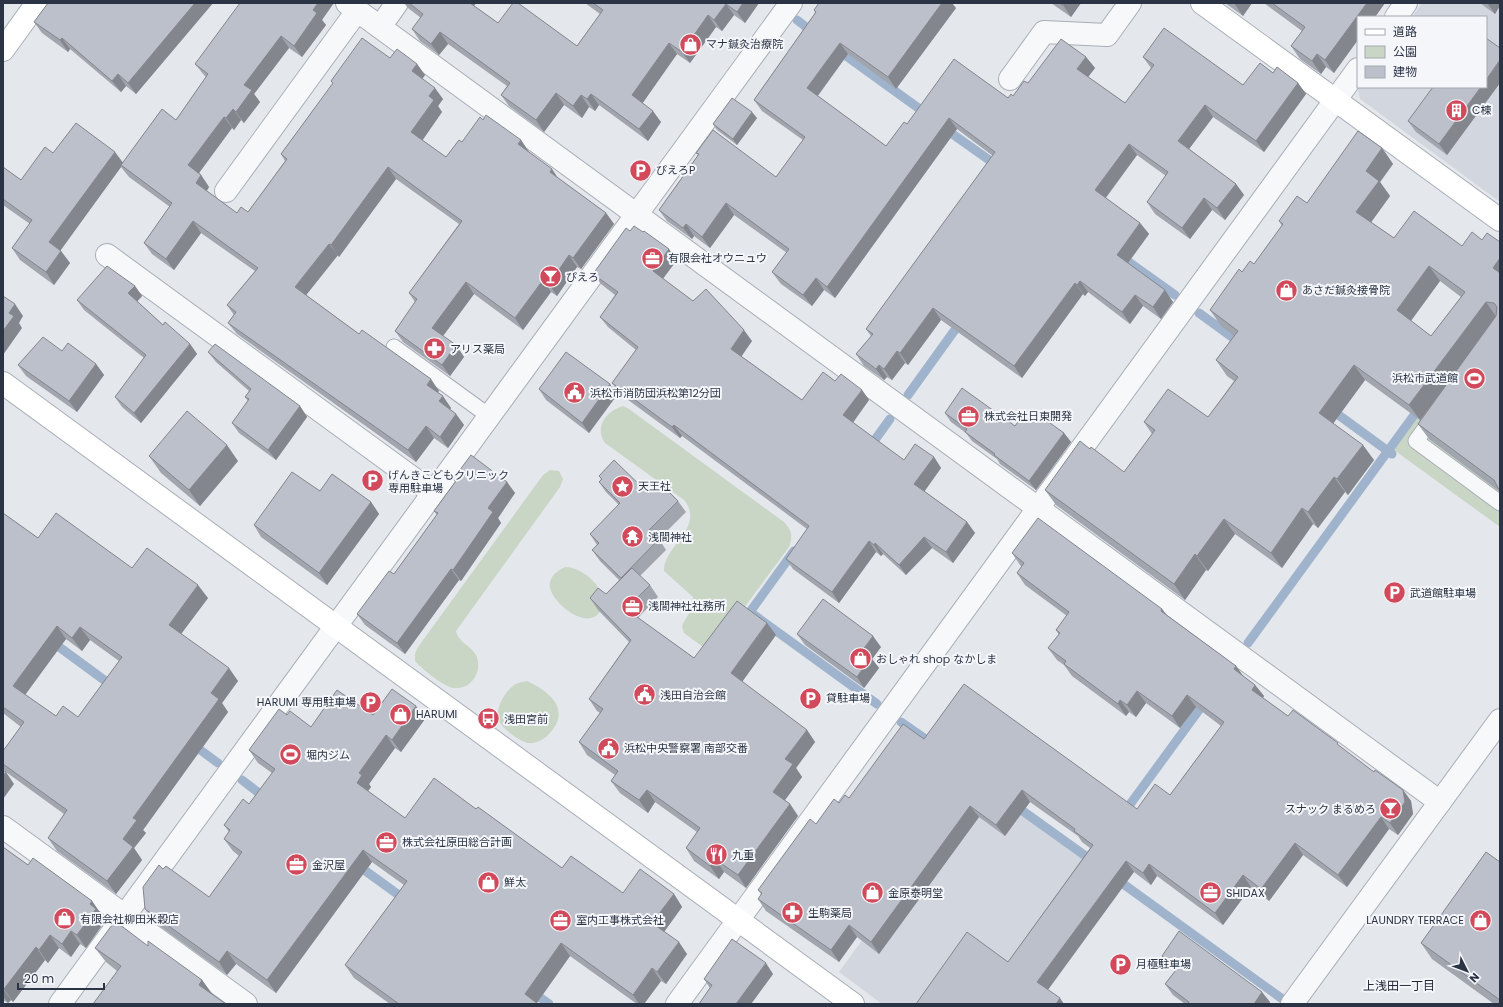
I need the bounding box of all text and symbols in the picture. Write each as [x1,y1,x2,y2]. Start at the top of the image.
legend [1357,16,1487,88]
text: 道路 [1393,23,1417,40]
shop icon: マナ鍼灸治療院 [678,31,704,57]
place label: マナ鍼灸治療院 [706,36,783,52]
text: 公園 [1393,43,1417,60]
text: 建物 [1393,63,1417,80]
building icon: C棟 [1443,97,1469,123]
place label: C棟 [1472,102,1492,118]
parking icon: ぴえろP [627,157,653,183]
place label: ぴえろP [656,162,695,178]
office icon: 有限会社オウニュウ [639,245,665,271]
place label: 有限会社オウニュウ [668,250,767,266]
bar icon: ぴえろ [537,264,563,290]
place label: ぴえろ [566,269,599,285]
shop icon: あさだ鍼灸接骨院 [1274,277,1300,303]
place label: あさだ鍼灸接骨院 [1302,282,1390,298]
pharmacy icon: アリス薬局 [421,336,447,362]
place label: アリス薬局 [450,341,505,357]
sports icon: 浜松市武道館 [1461,365,1487,391]
place label: 浜松市武道館 [1392,370,1458,386]
public building icon: 浜松市消防団浜松第12分団 [562,380,588,406]
place label: 浜松市消防団浜松第12分団 [590,385,721,401]
office icon: 株式会社日東開発 [956,403,982,429]
place label: 株式会社日東開発 [984,408,1072,424]
place label: げんきこどもクリニック 専用駐車場 [388,467,509,496]
parking icon: げんきこどもクリニック 専用駐車場 [360,468,386,494]
place icon: 天王社 [609,473,635,499]
place label: 天王社 [638,478,671,494]
temple icon: 浅間神社 [619,524,645,550]
place label: 浅間神社 [648,529,692,545]
parking icon: 武道館駐車場 [1382,580,1408,606]
place label: 武道館駐車場 [1410,585,1476,601]
office icon: 浅間神社社務所 [619,593,645,619]
place label: 浅間神社社務所 [648,598,726,614]
shop icon: おしゃれ shop なかしま [847,646,873,672]
place label: おしゃれ shop なかしま [876,651,997,667]
public building icon: 浅田自治会館 [631,682,657,708]
parking icon: 貸駐車場 [797,685,823,711]
place label: 浅田自治会館 [660,687,726,703]
parking icon: HARUMI 専用駐車場 [358,689,384,715]
place label: 貸駐車場 [826,690,870,706]
place label: HARUMI 専用駐車場 [257,694,356,710]
shop icon: HARUMI [387,701,413,727]
place label: HARUMI [416,706,457,722]
bus stop icon: 浅田宮前 [475,706,501,732]
place label: 浅田宮前 [504,711,548,727]
public building icon: 浜松中央警察署 南部交番 [595,735,621,761]
place label: 浜松中央警察署 南部交番 [624,740,748,756]
sports icon: 堀内ジム [278,742,304,768]
place label: 堀内ジム [306,747,350,763]
bar icon: スナック まるめろ [1378,796,1404,822]
place label: スナック まるめろ [1285,801,1376,817]
office icon: 株式会社原田総合計画 [374,829,400,855]
place label: 株式会社原田総合計画 [402,834,512,850]
restaurant icon: 九重 [704,842,730,868]
place label: 九重 [732,847,754,863]
office icon: 金沢屋 [283,852,309,878]
place label: 金沢屋 [312,857,345,873]
shop icon: 鮮太 [476,869,502,895]
place label: 鮮太 [504,874,526,890]
shop icon: 金原泰明堂 [860,880,886,906]
office icon: SHIDAX [1198,880,1224,906]
place label: 金原泰明堂 [888,885,943,901]
place label: SHIDAX [1226,885,1265,901]
pharmacy icon: 生駒薬局 [779,900,805,926]
place label: 生駒薬局 [808,905,852,921]
shop icon: 有限会社柳田米穀店 [52,906,78,932]
office icon: 室内工事株式会社 [547,907,573,933]
shop icon: LAUNDRY TERRACE [1467,907,1493,933]
place label: 有限会社柳田米穀店 [80,911,179,927]
place label: 室内工事株式会社 [576,912,664,928]
place label: LAUNDRY TERRACE [1366,912,1464,928]
parking icon: 月極駐車場 [1107,951,1133,977]
north arrow [1447,951,1487,991]
place label: 月極駐車場 [1136,956,1191,972]
scale bar [18,965,104,991]
text: N [1466,969,1483,986]
text: 20 m [24,970,54,987]
district label: 上浅田一丁目 [1363,977,1435,994]

